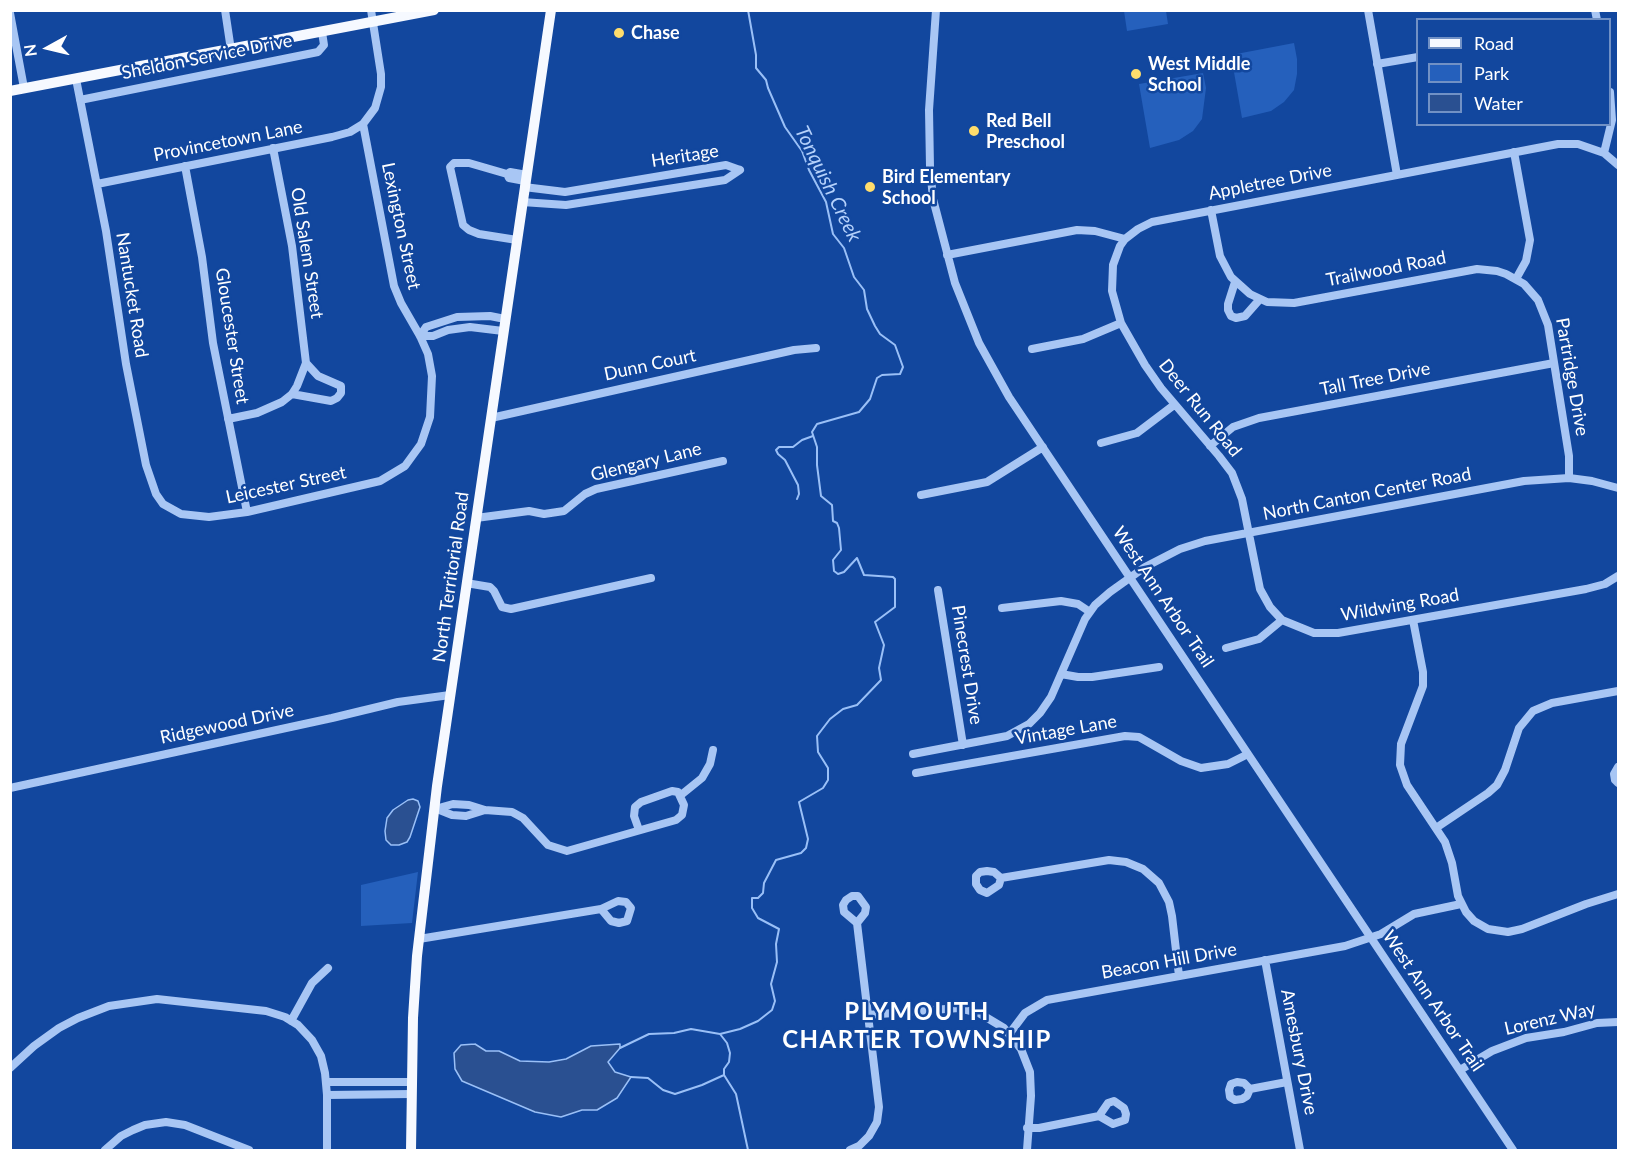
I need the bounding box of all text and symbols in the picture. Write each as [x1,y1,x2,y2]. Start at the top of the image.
north arrow [18,18,78,78]
legend [1416,18,1611,126]
place label: Chase [631,22,680,44]
marker: Chase [612,26,626,40]
street label: Sheldon Service Drive [120,30,294,84]
text: Road [1474,32,1514,54]
text: N [19,43,40,58]
place label: West Middle School [1148,53,1250,96]
text: Park [1474,62,1509,84]
marker: West Middle School [1129,67,1143,81]
text: Water [1474,92,1523,114]
place label: Red Bell Preschool [986,110,1065,152]
street label: Provincetown Lane [152,116,304,166]
water label: Tonquish Creek [790,122,866,246]
marker: Red Bell Preschool [967,124,981,138]
street label: Heritage [650,140,720,172]
street label: Appletree Drive [1206,159,1334,205]
street label: Lexington Street [377,161,425,291]
place label: Bird Elementary School [882,166,1010,208]
marker: Bird Elementary School [863,180,877,194]
street label: Old Salem Street [286,186,328,320]
street label: Nantucket Road [111,231,153,359]
street label: Trailwood Road [1324,247,1448,291]
street label: Gloucester Street [211,266,253,406]
street label: Partridge Drive [1551,316,1593,438]
street label: Dunn Court [602,345,698,385]
street label: Deer Run Road [1154,355,1246,461]
street label: Tall Tree Drive [1318,358,1432,400]
street label: Glengary Lane [588,438,704,486]
street label: Leicester Street [224,462,348,508]
street label: North Canton Center Road [1261,463,1473,525]
street label: North Territorial Road [428,490,474,664]
street label: West Ann Arbor Trail [1108,522,1218,672]
street label: Wildwing Road [1339,584,1461,626]
street label: Pinecrest Drive [947,604,987,726]
street label: Ridgewood Drive [158,699,296,749]
street label: Vintage Lane [1013,710,1119,750]
street label: West Ann Arbor Trail [1378,926,1488,1076]
street label: Beacon Hill Drive [1100,938,1238,984]
street label: Amesbury Drive [1276,987,1322,1117]
district label: PLYMOUTH CHARTER TOWNSHIP [782,998,1052,1054]
street label: Lorenz Way [1502,998,1598,1040]

